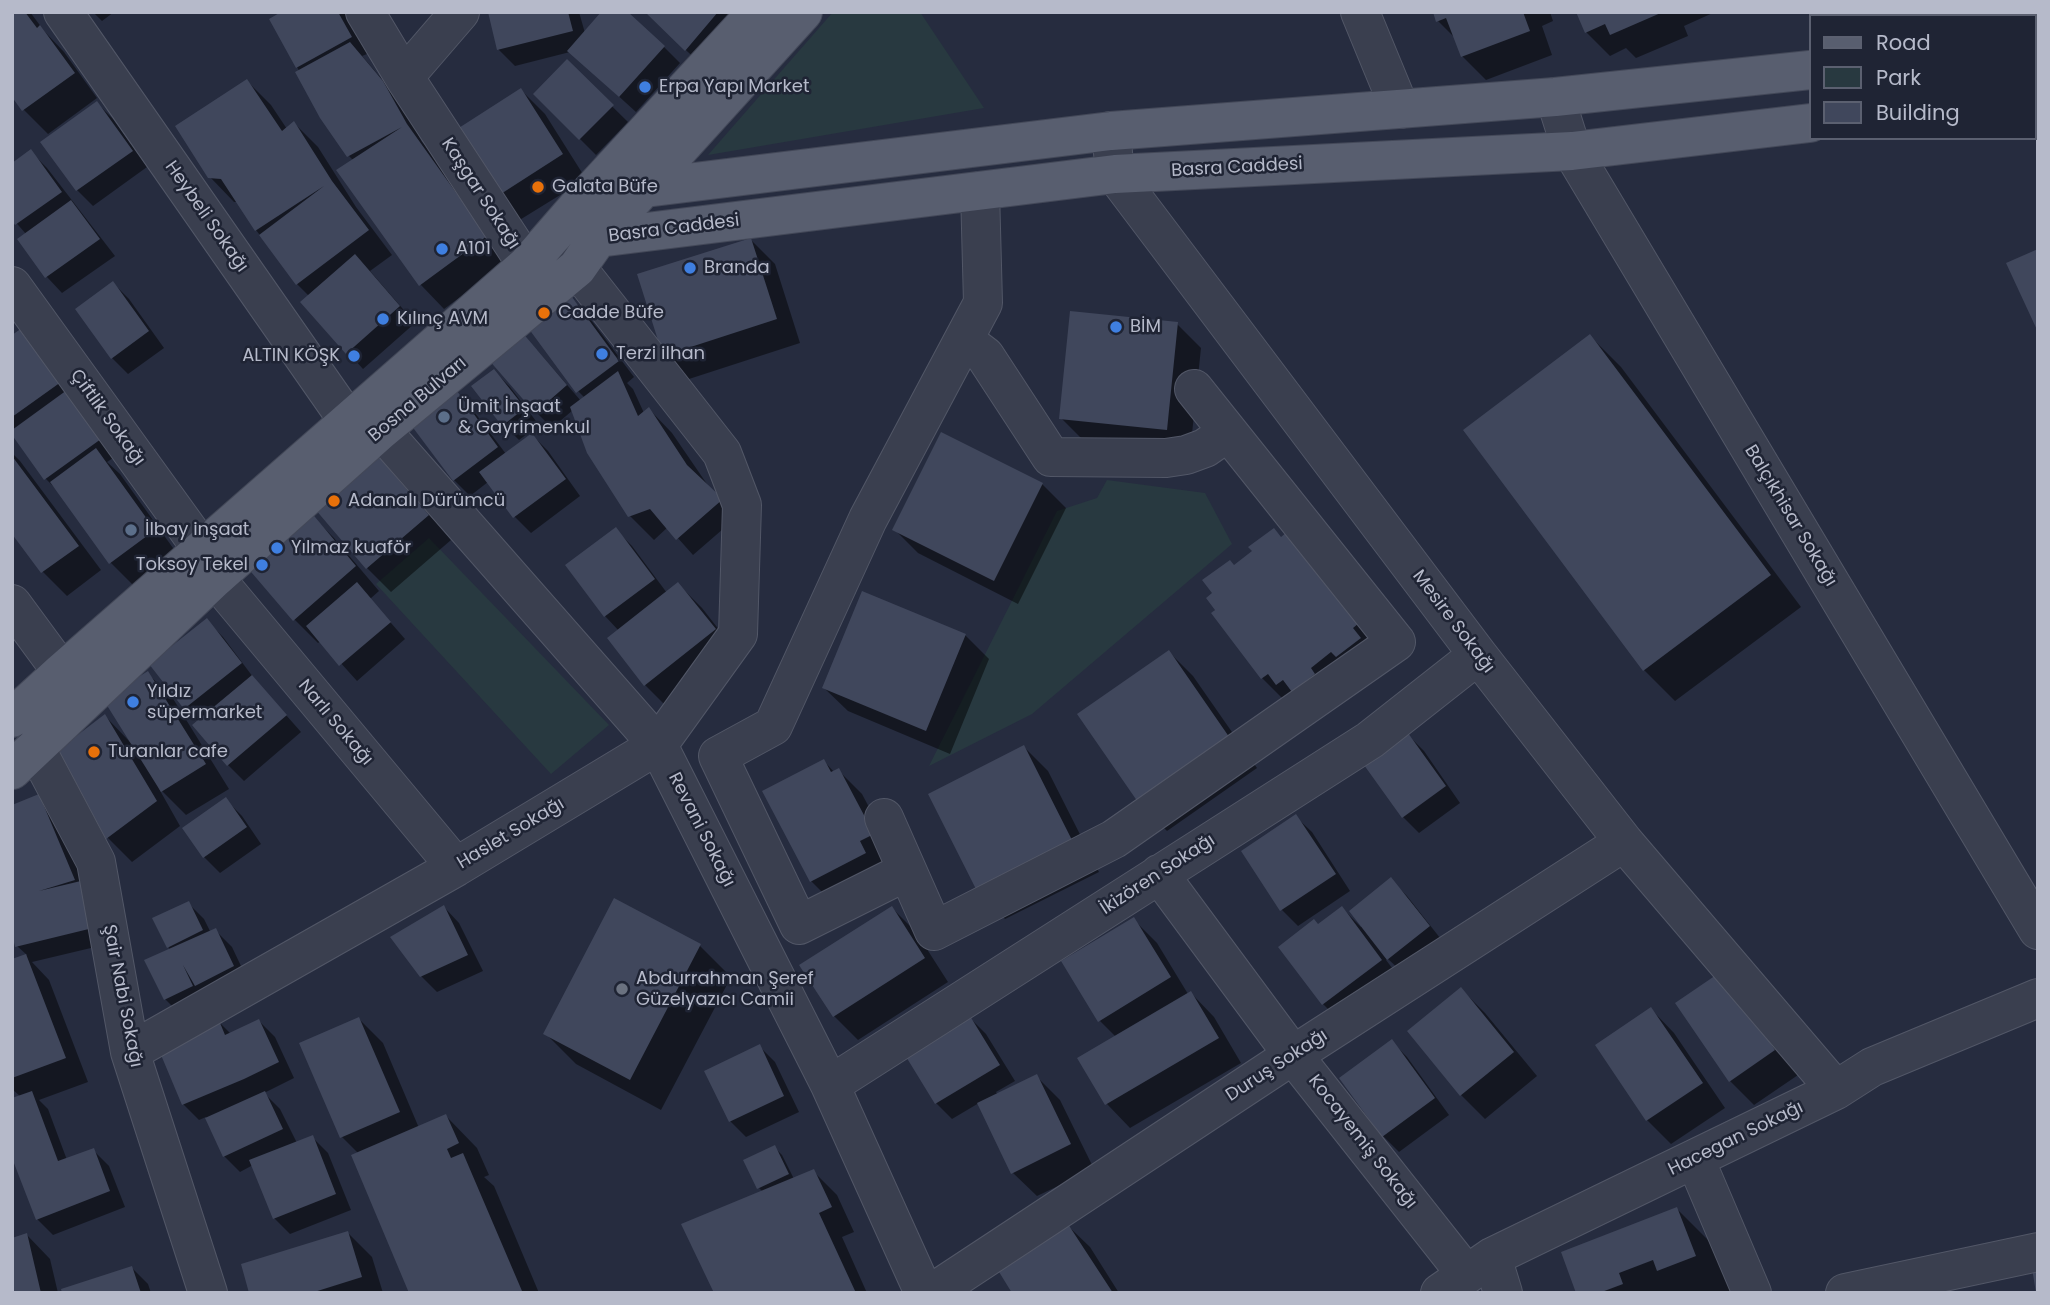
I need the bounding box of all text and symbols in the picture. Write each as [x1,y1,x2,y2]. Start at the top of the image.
legend [1808,14,2036,140]
text: Road [1876,28,1931,57]
text: Park [1876,63,1921,92]
place label: Erpa Yapı Market [659,76,810,98]
marker: Erpa Yapı Market [637,79,653,95]
text: Building [1876,98,1960,127]
street label: Kaşgar Sokağı [436,134,524,254]
street label: Basra Caddesi [1171,154,1303,182]
street label: Heybeli Sokağı [160,157,252,277]
place label: Galata Büfe [552,176,658,198]
marker: Galata Büfe [530,179,546,195]
street label: Basra Caddesi [607,210,741,248]
place label: A101 [456,238,491,260]
marker: A101 [434,241,450,257]
place label: Branda [704,257,770,279]
marker: Branda [682,260,698,276]
place label: Cadde Büfe [558,302,664,324]
marker: Cadde Büfe [536,305,552,321]
place label: Kılınç AVM [397,308,488,330]
marker: Kılınç AVM [375,311,391,327]
place label: BİM [1130,316,1161,338]
marker: BİM [1108,319,1124,335]
place label: Terzi ilhan [616,343,705,365]
place label: ALTIN KÖŞK [242,345,340,367]
marker: Terzi ilhan [594,346,610,362]
marker: ALTIN KÖŞK [346,348,362,364]
street label: Bosna Bulvarı [365,353,471,447]
street label: Çiftlik Sokağı [65,366,149,470]
place label: Ümit İnşaat & Gayrimenkul [458,396,590,438]
marker: Ümit İnşaat & Gayrimenkul [436,409,452,425]
street label: Balçıkhisar Sokağı [1739,441,1841,591]
place label: Adanalı Dürümcü [348,490,505,512]
marker: Adanalı Dürümcü [326,493,342,509]
place label: İlbay inşaat [145,519,249,541]
marker: İlbay inşaat [123,522,139,538]
place label: Yılmaz kuaför [291,537,411,559]
marker: Yılmaz kuaför [269,540,285,556]
place label: Toksoy Tekel [136,554,248,576]
marker: Toksoy Tekel [254,557,270,573]
street label: Mesire Sokağı [1407,566,1499,678]
street label: Narlı Sokağı [293,676,377,770]
place label: Yıldız süpermarket [147,681,262,724]
marker: Yıldız süpermarket [125,694,141,710]
place label: Turanlar cafe [108,741,228,763]
marker: Turanlar cafe [86,744,102,760]
street label: Revani Sokağı [663,769,739,891]
street label: Haslet Sokağı [454,794,568,874]
street label: İkizören Sokağı [1097,830,1219,920]
street label: Şair Nabi Sokağı [98,923,146,1069]
place label: Abdurrahman Şeref Güzelyazıcı Camii [636,968,814,1010]
marker: Abdurrahman Şeref Güzelyazıcı Camii [614,981,630,997]
street label: Duruş Sokağı [1222,1025,1332,1107]
street label: Kocayemiş Sokağı [1303,1071,1421,1213]
street label: Hacegan Sokağı [1665,1097,1807,1181]

